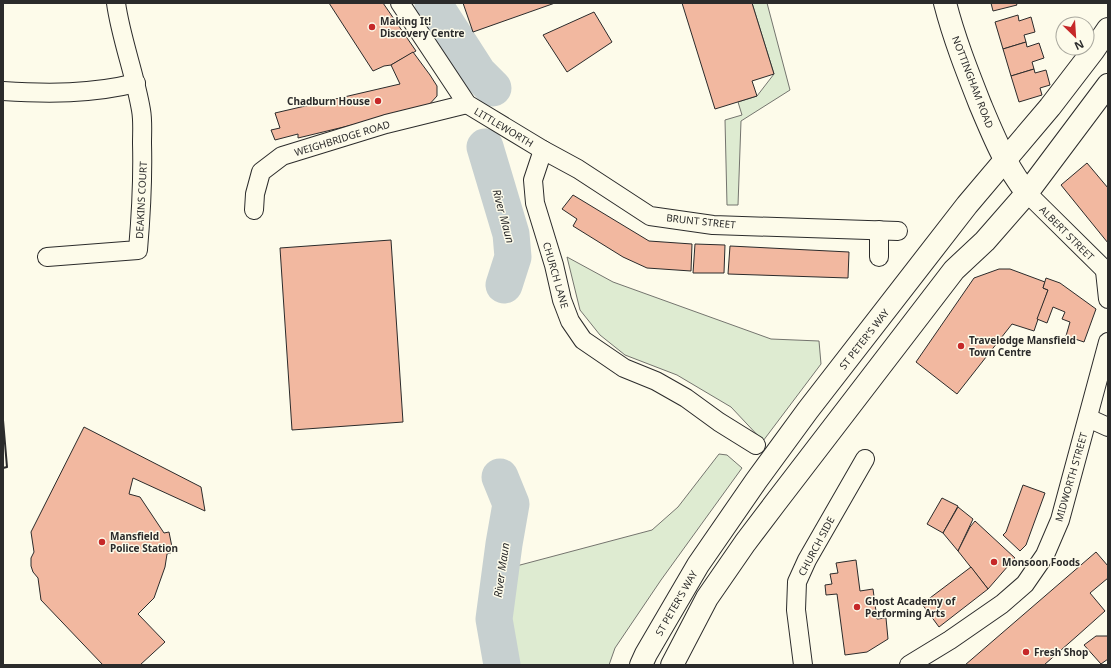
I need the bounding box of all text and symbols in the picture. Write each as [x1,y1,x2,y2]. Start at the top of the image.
place label: Making It! Discovery Centre [380,14,464,40]
north arrow [1055,16,1095,56]
marker: Making It! Discovery Centre [367,22,377,32]
street label: NOTTINGHAM ROAD [949,34,997,130]
text: N [1072,37,1087,54]
place label: Chadburn House [287,94,370,108]
marker: Chadburn House [373,96,383,106]
street label: LITTLEWORTH [472,104,536,150]
street label: WEIGHBRIDGE ROAD [292,117,392,159]
street label: DEAKINS COURT [132,160,150,239]
water label: River Maun [490,187,518,245]
street label: ALBERT STREET [1037,203,1098,264]
street label: BRUNT STREET [666,210,737,232]
street label: CHURCH LANE [540,240,572,310]
street label: ST PETER'S WAY [836,306,892,372]
place label: Travelodge Mansfield Town Centre [969,333,1076,359]
marker: Travelodge Mansfield Town Centre [956,341,966,351]
street label: MIDWORTH STREET [1052,430,1091,523]
street label: CHURCH SIDE [794,514,838,578]
place label: Mansfield Police Station [110,529,178,555]
marker: Mansfield Police Station [97,537,107,547]
water label: River Maun [490,542,512,598]
place label: Monsoon Foods [1002,555,1080,569]
marker: Monsoon Foods [989,557,999,567]
street label: ST PETER'S WAY [652,567,701,638]
place label: Ghost Academy of Performing Arts [865,594,957,620]
marker: Ghost Academy of Performing Arts [852,602,862,612]
place label: Fresh Shop [1034,645,1088,659]
marker: Fresh Shop [1021,647,1031,657]

